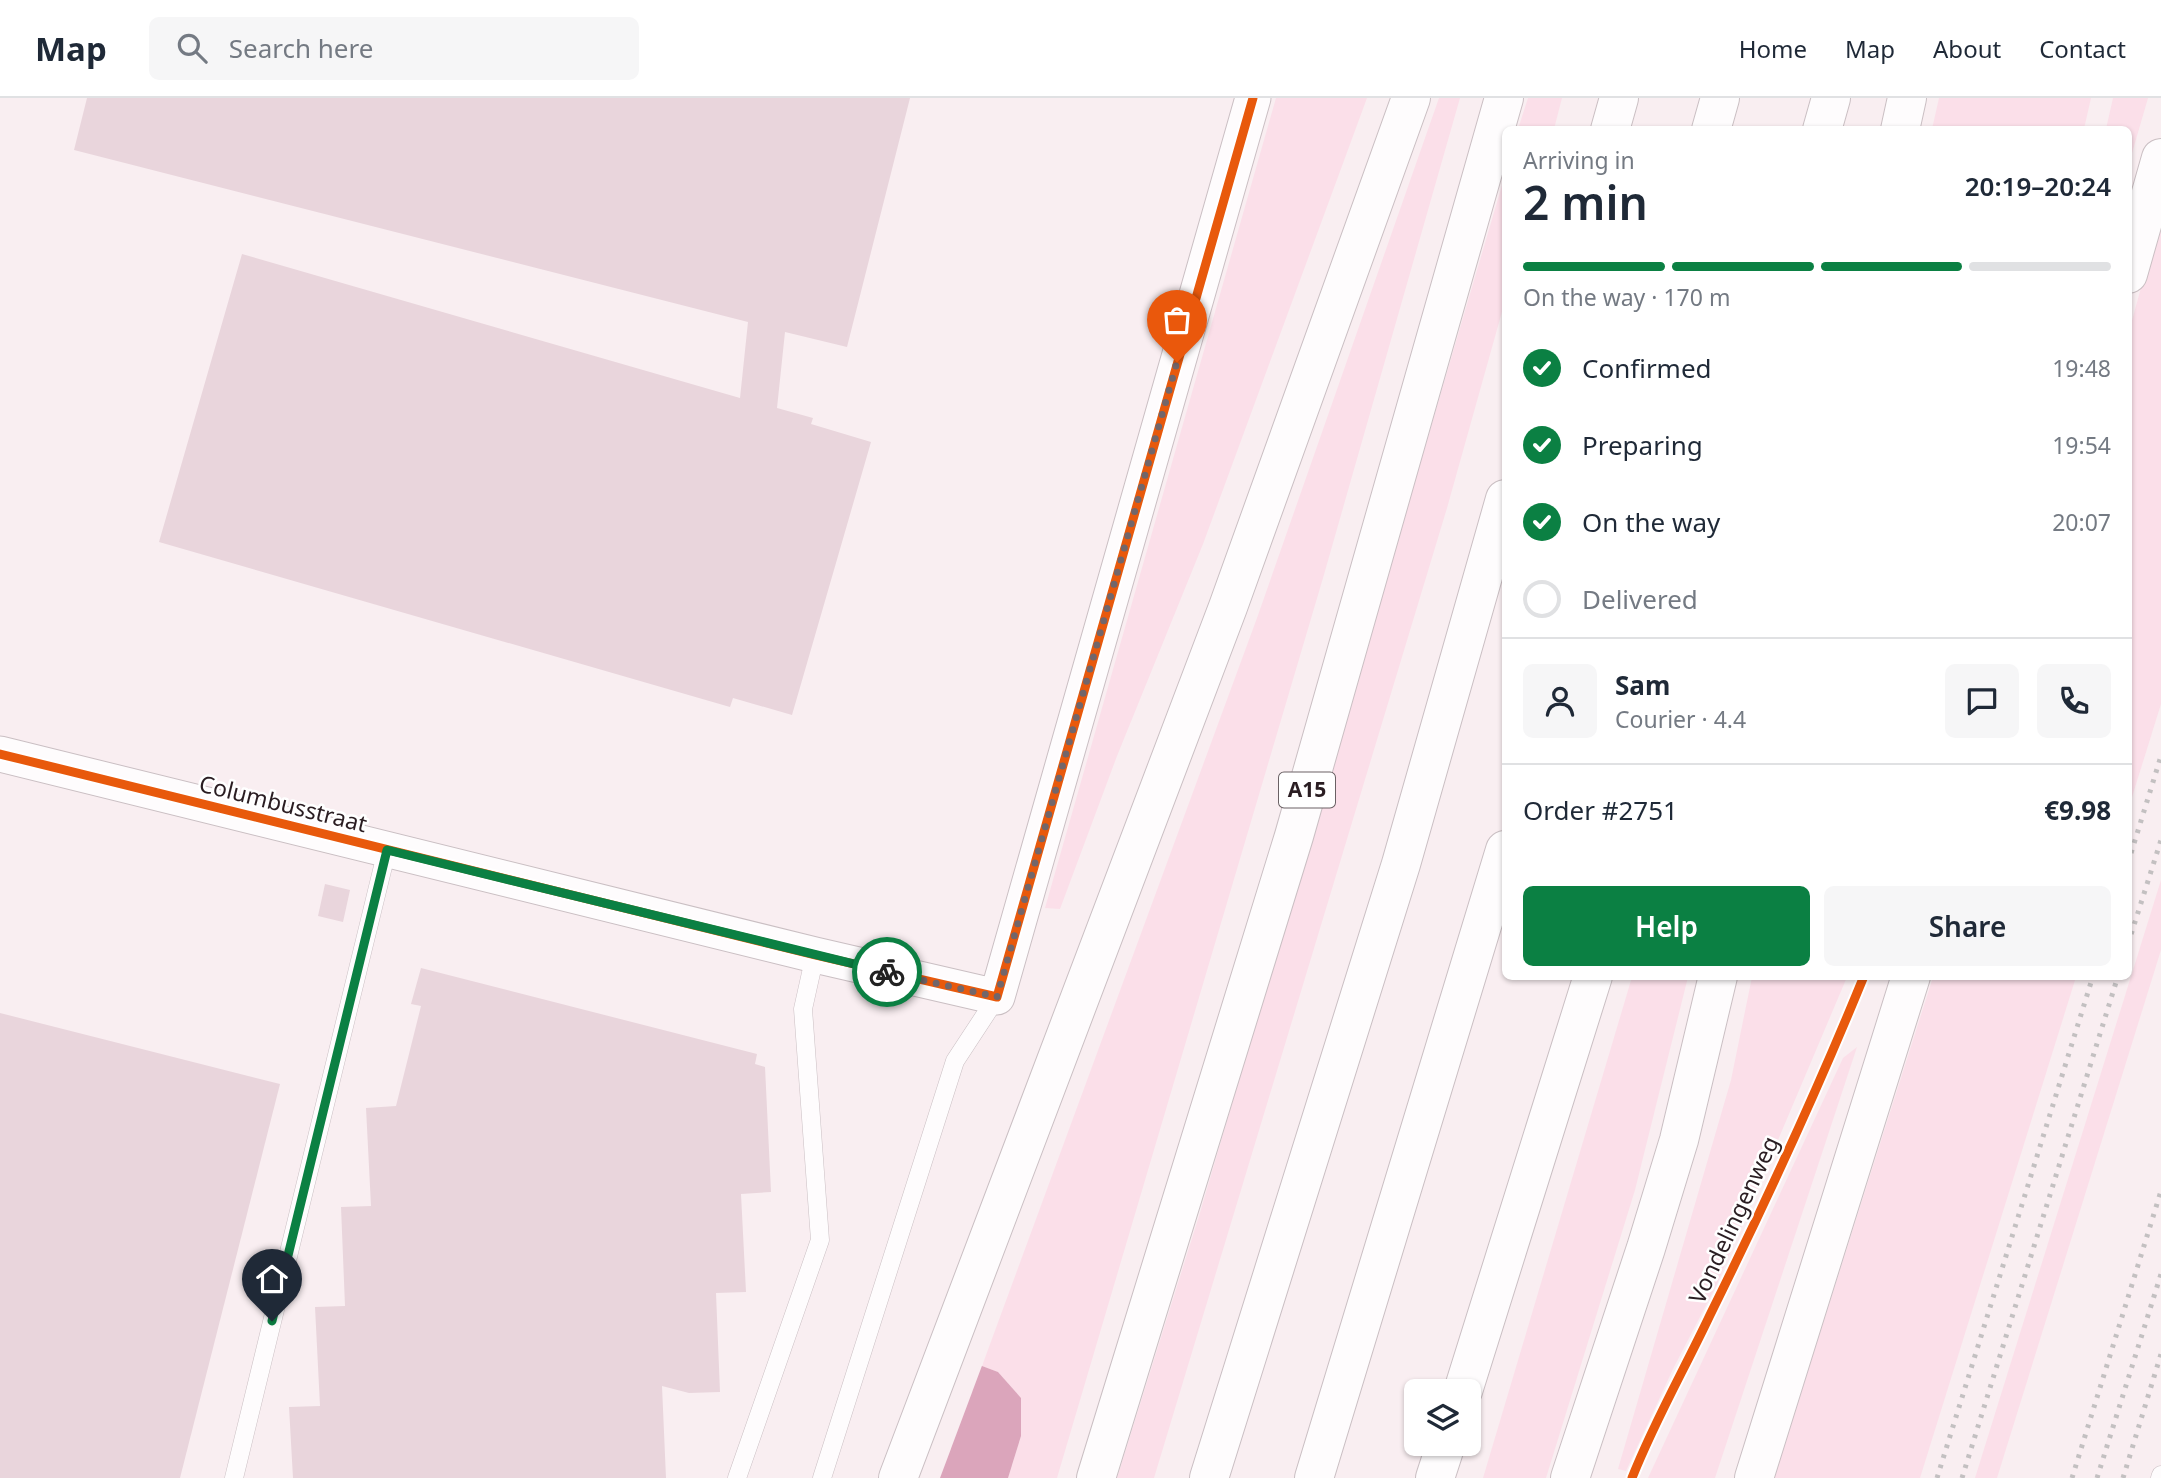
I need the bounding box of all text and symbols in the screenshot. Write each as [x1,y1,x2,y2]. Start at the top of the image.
search box [149,17,639,80]
text: Map [35,26,107,71]
icon: search [173,29,211,67]
text: Search here [229,30,373,66]
text: Home [1739,32,1807,65]
text: Map [1845,32,1895,65]
text: About [1933,32,2001,65]
text: Contact [2039,32,2126,65]
text: Arriving in [1523,144,1635,176]
text: 20:19–20:24 [1965,168,2111,204]
text: 2 min [1523,171,1648,233]
text: On the way · 170 m [1523,281,1730,313]
pin [1147,290,1207,362]
icon: bag [1158,301,1196,339]
icon: check [1523,349,1561,387]
text: Confirmed [1582,350,1712,386]
text: 19:48 [2052,352,2111,384]
icon: check [1523,426,1561,464]
text: Preparing [1582,427,1703,463]
text: 19:54 [2052,429,2111,461]
icon: check [1523,503,1561,541]
text: On the way [1582,504,1720,540]
text: 20:07 [2052,506,2111,538]
text: Delivered [1582,581,1698,617]
button: person [1523,664,1597,738]
button: chat [1945,664,2019,738]
button: phone [2037,664,2111,738]
text: Sam [1615,667,1670,703]
text: Courier · 4.4 [1615,703,1746,735]
street label: Columbusstraat [196,767,371,839]
road number: A15 [1279,772,1335,808]
text: Order #2751 [1523,792,1678,828]
text: €9.98 [2044,792,2111,828]
button: Help [1523,886,1810,966]
button: Share [1824,886,2111,966]
courier [852,937,922,1007]
icon: bike [868,953,906,991]
street label: Vondelingenweg [1680,1131,1786,1308]
pin [242,1249,302,1321]
icon: home [253,1260,291,1298]
map controls [1404,1379,1481,1456]
button: layers [1404,1379,1481,1456]

